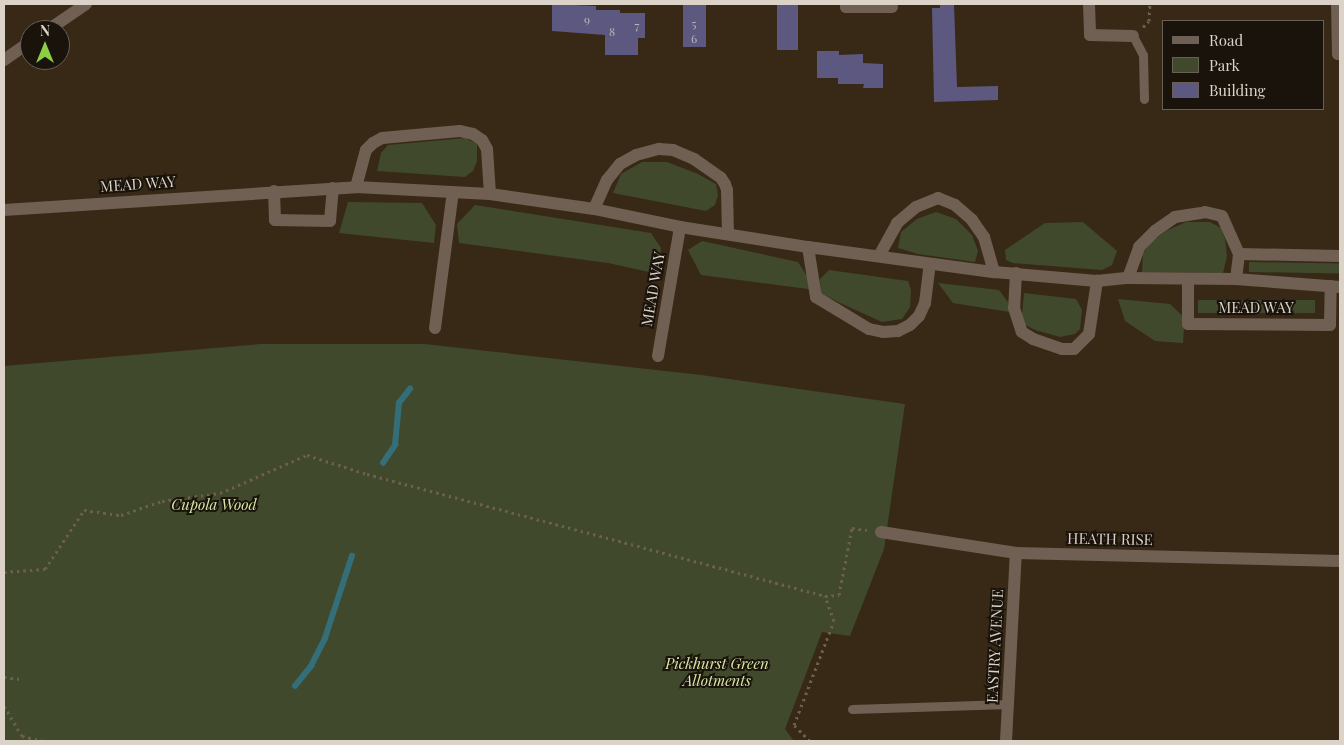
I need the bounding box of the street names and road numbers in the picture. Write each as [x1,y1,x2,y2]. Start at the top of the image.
street label: MEAD WAY [99,172,177,196]
street label: MEAD WAY [638,250,668,328]
street label: MEAD WAY [1218,299,1294,317]
street label: HEATH RISE [1067,529,1153,549]
street label: EASTRY AVENUE [983,588,1007,704]

